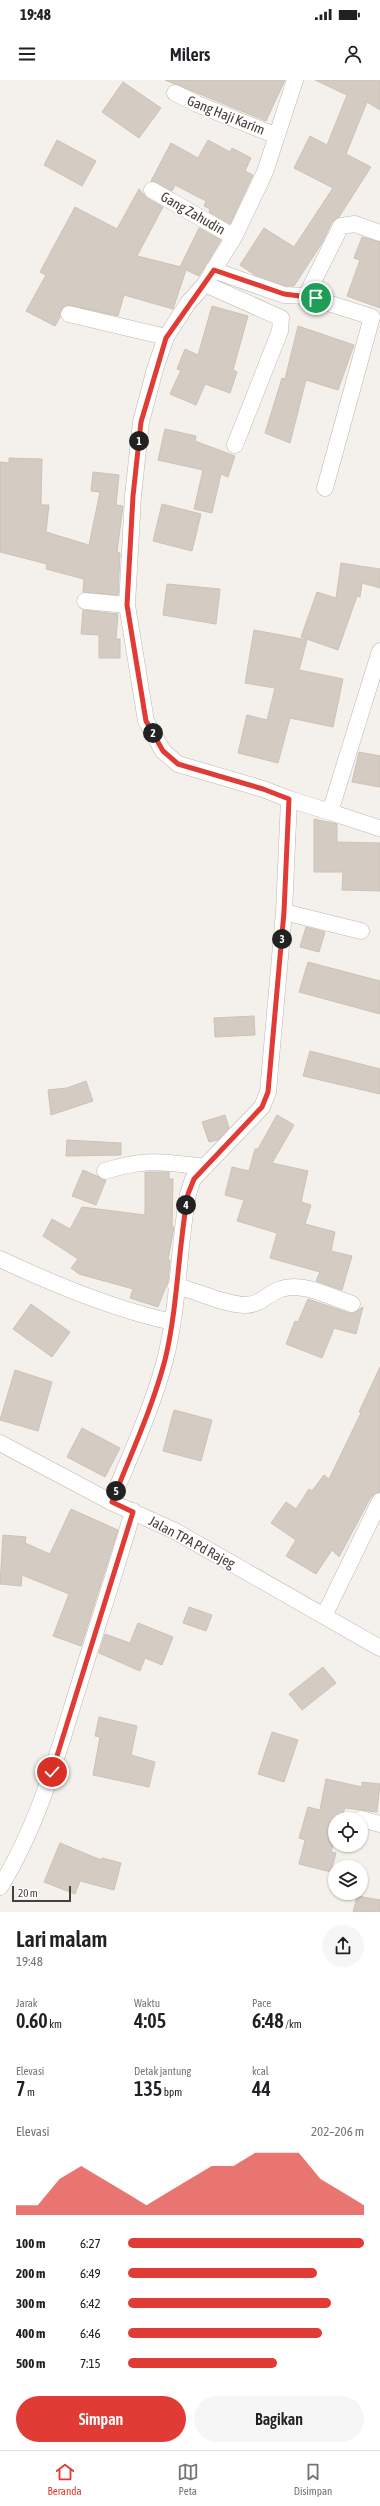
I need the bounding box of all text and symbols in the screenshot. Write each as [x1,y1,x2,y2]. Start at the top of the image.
text: 19:48 [20,6,51,23]
icon: menu [16,43,38,65]
icon: person [342,43,364,65]
text: Milers [170,44,210,65]
street label: Gang Haji Karim [185,92,267,138]
street label: Gang Zahudin [158,188,228,238]
pin [299,281,333,315]
icon: arrive [305,287,327,309]
pin: 1 [129,431,149,451]
text: 1 [136,435,142,447]
pin: 2 [143,723,163,743]
text: 2 [150,727,156,739]
pin: 3 [272,929,292,949]
text: 3 [279,933,285,945]
pin: 4 [176,1195,196,1215]
text: 4 [183,1199,189,1211]
pin: 5 [106,1481,126,1501]
text: 5 [113,1485,119,1497]
street label: Jalan TPA Pd Rajeg [146,1513,238,1571]
pin [35,1755,69,1789]
icon: check [41,1761,63,1783]
map controls [328,1812,368,1900]
button: locate [328,1812,368,1852]
button: layers [328,1860,368,1900]
scale bar [12,1884,71,1903]
text: 20 m [18,1887,38,1899]
button: share [322,1925,364,1967]
text: Lari malam [16,1926,107,1952]
text: 19:48 [16,1954,43,1969]
text: Jarak [16,1997,38,2009]
text: Waktu [134,1997,160,2009]
text: Pace [252,1997,271,2009]
text: 0.60 [16,2009,48,2032]
text: 4:05 [134,2009,166,2032]
text: 6:48 [252,2009,284,2032]
text: km [48,2018,62,2030]
text: /km [284,2018,302,2030]
text: Elevasi [16,2065,44,2077]
text: Detak jantung [134,2065,191,2077]
text: kcal [252,2065,269,2077]
text: 7 [16,2077,25,2100]
text: 135 [134,2077,162,2100]
text: 44 [252,2077,271,2100]
text: m [25,2086,35,2098]
text: bpm [162,2086,182,2098]
text: Elevasi [16,2124,49,2139]
text: 202–206 m [311,2124,364,2139]
text: 100 m [16,2236,45,2251]
text: 6:27 [80,2236,101,2251]
text: 200 m [16,2266,45,2281]
text: 6:49 [80,2266,101,2281]
text: 300 m [16,2296,45,2311]
text: 6:42 [80,2296,101,2311]
text: 400 m [16,2326,45,2341]
text: 6:46 [80,2326,101,2341]
text: 500 m [16,2356,45,2371]
text: 7:15 [80,2356,101,2371]
button: Simpan [16,2396,186,2442]
button: Bagikan [194,2396,364,2442]
tab: Beranda [48,2461,82,2497]
tab: Peta [177,2461,199,2497]
tab: Disimpan [294,2461,332,2497]

